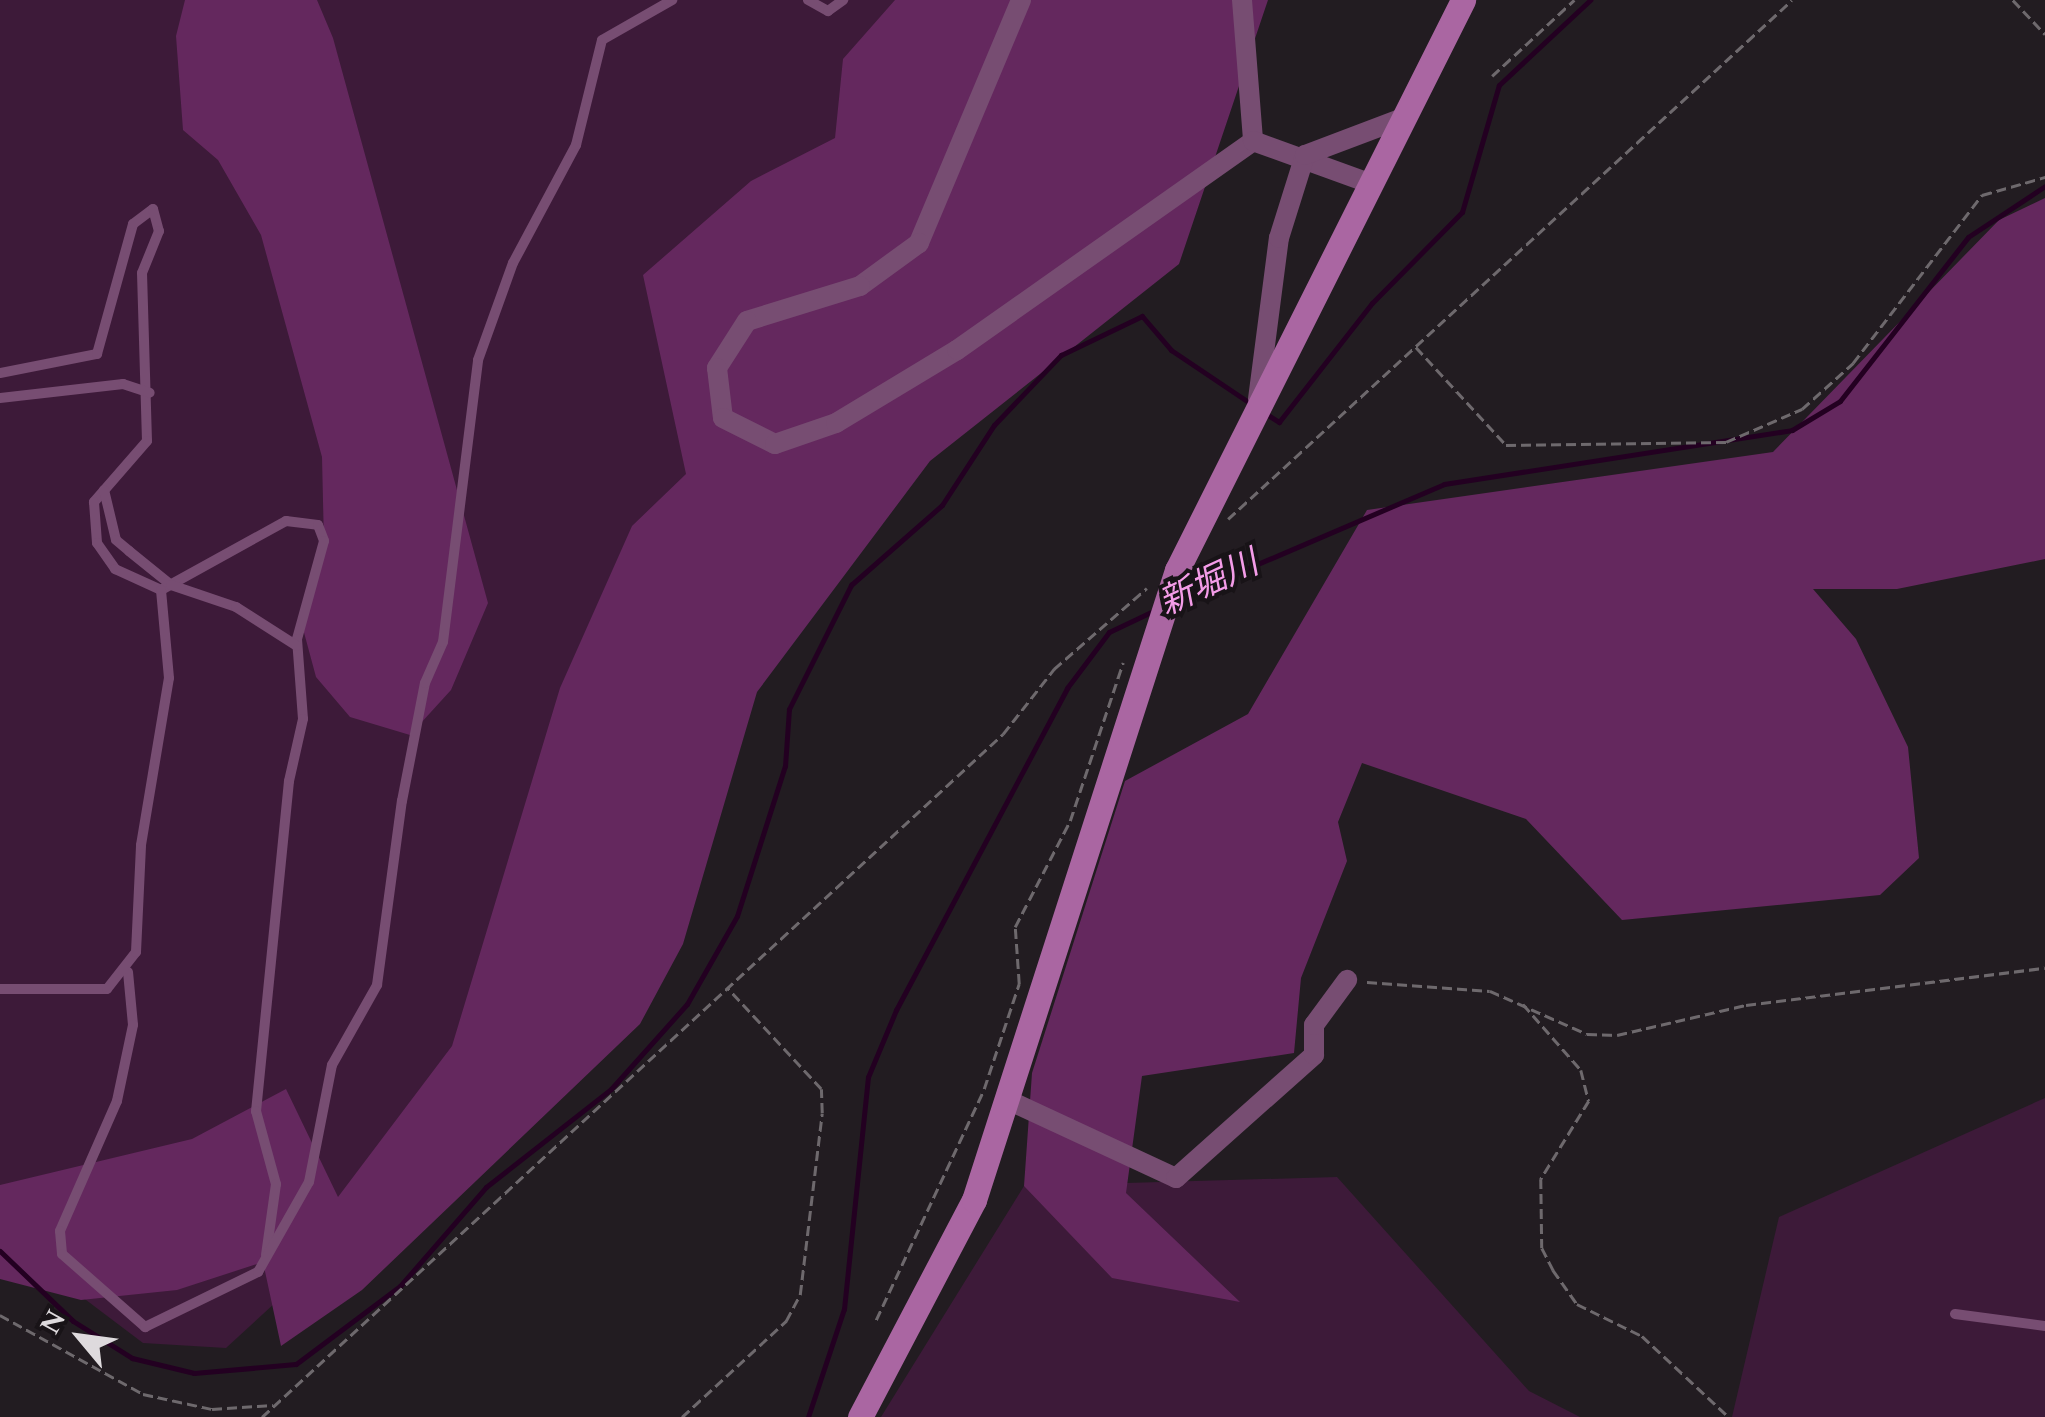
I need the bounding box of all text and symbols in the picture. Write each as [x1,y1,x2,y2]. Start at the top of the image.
water label: 新堀川 [1153,543,1265,625]
north arrow [30,1287,130,1387]
text: N [29,1302,78,1343]

